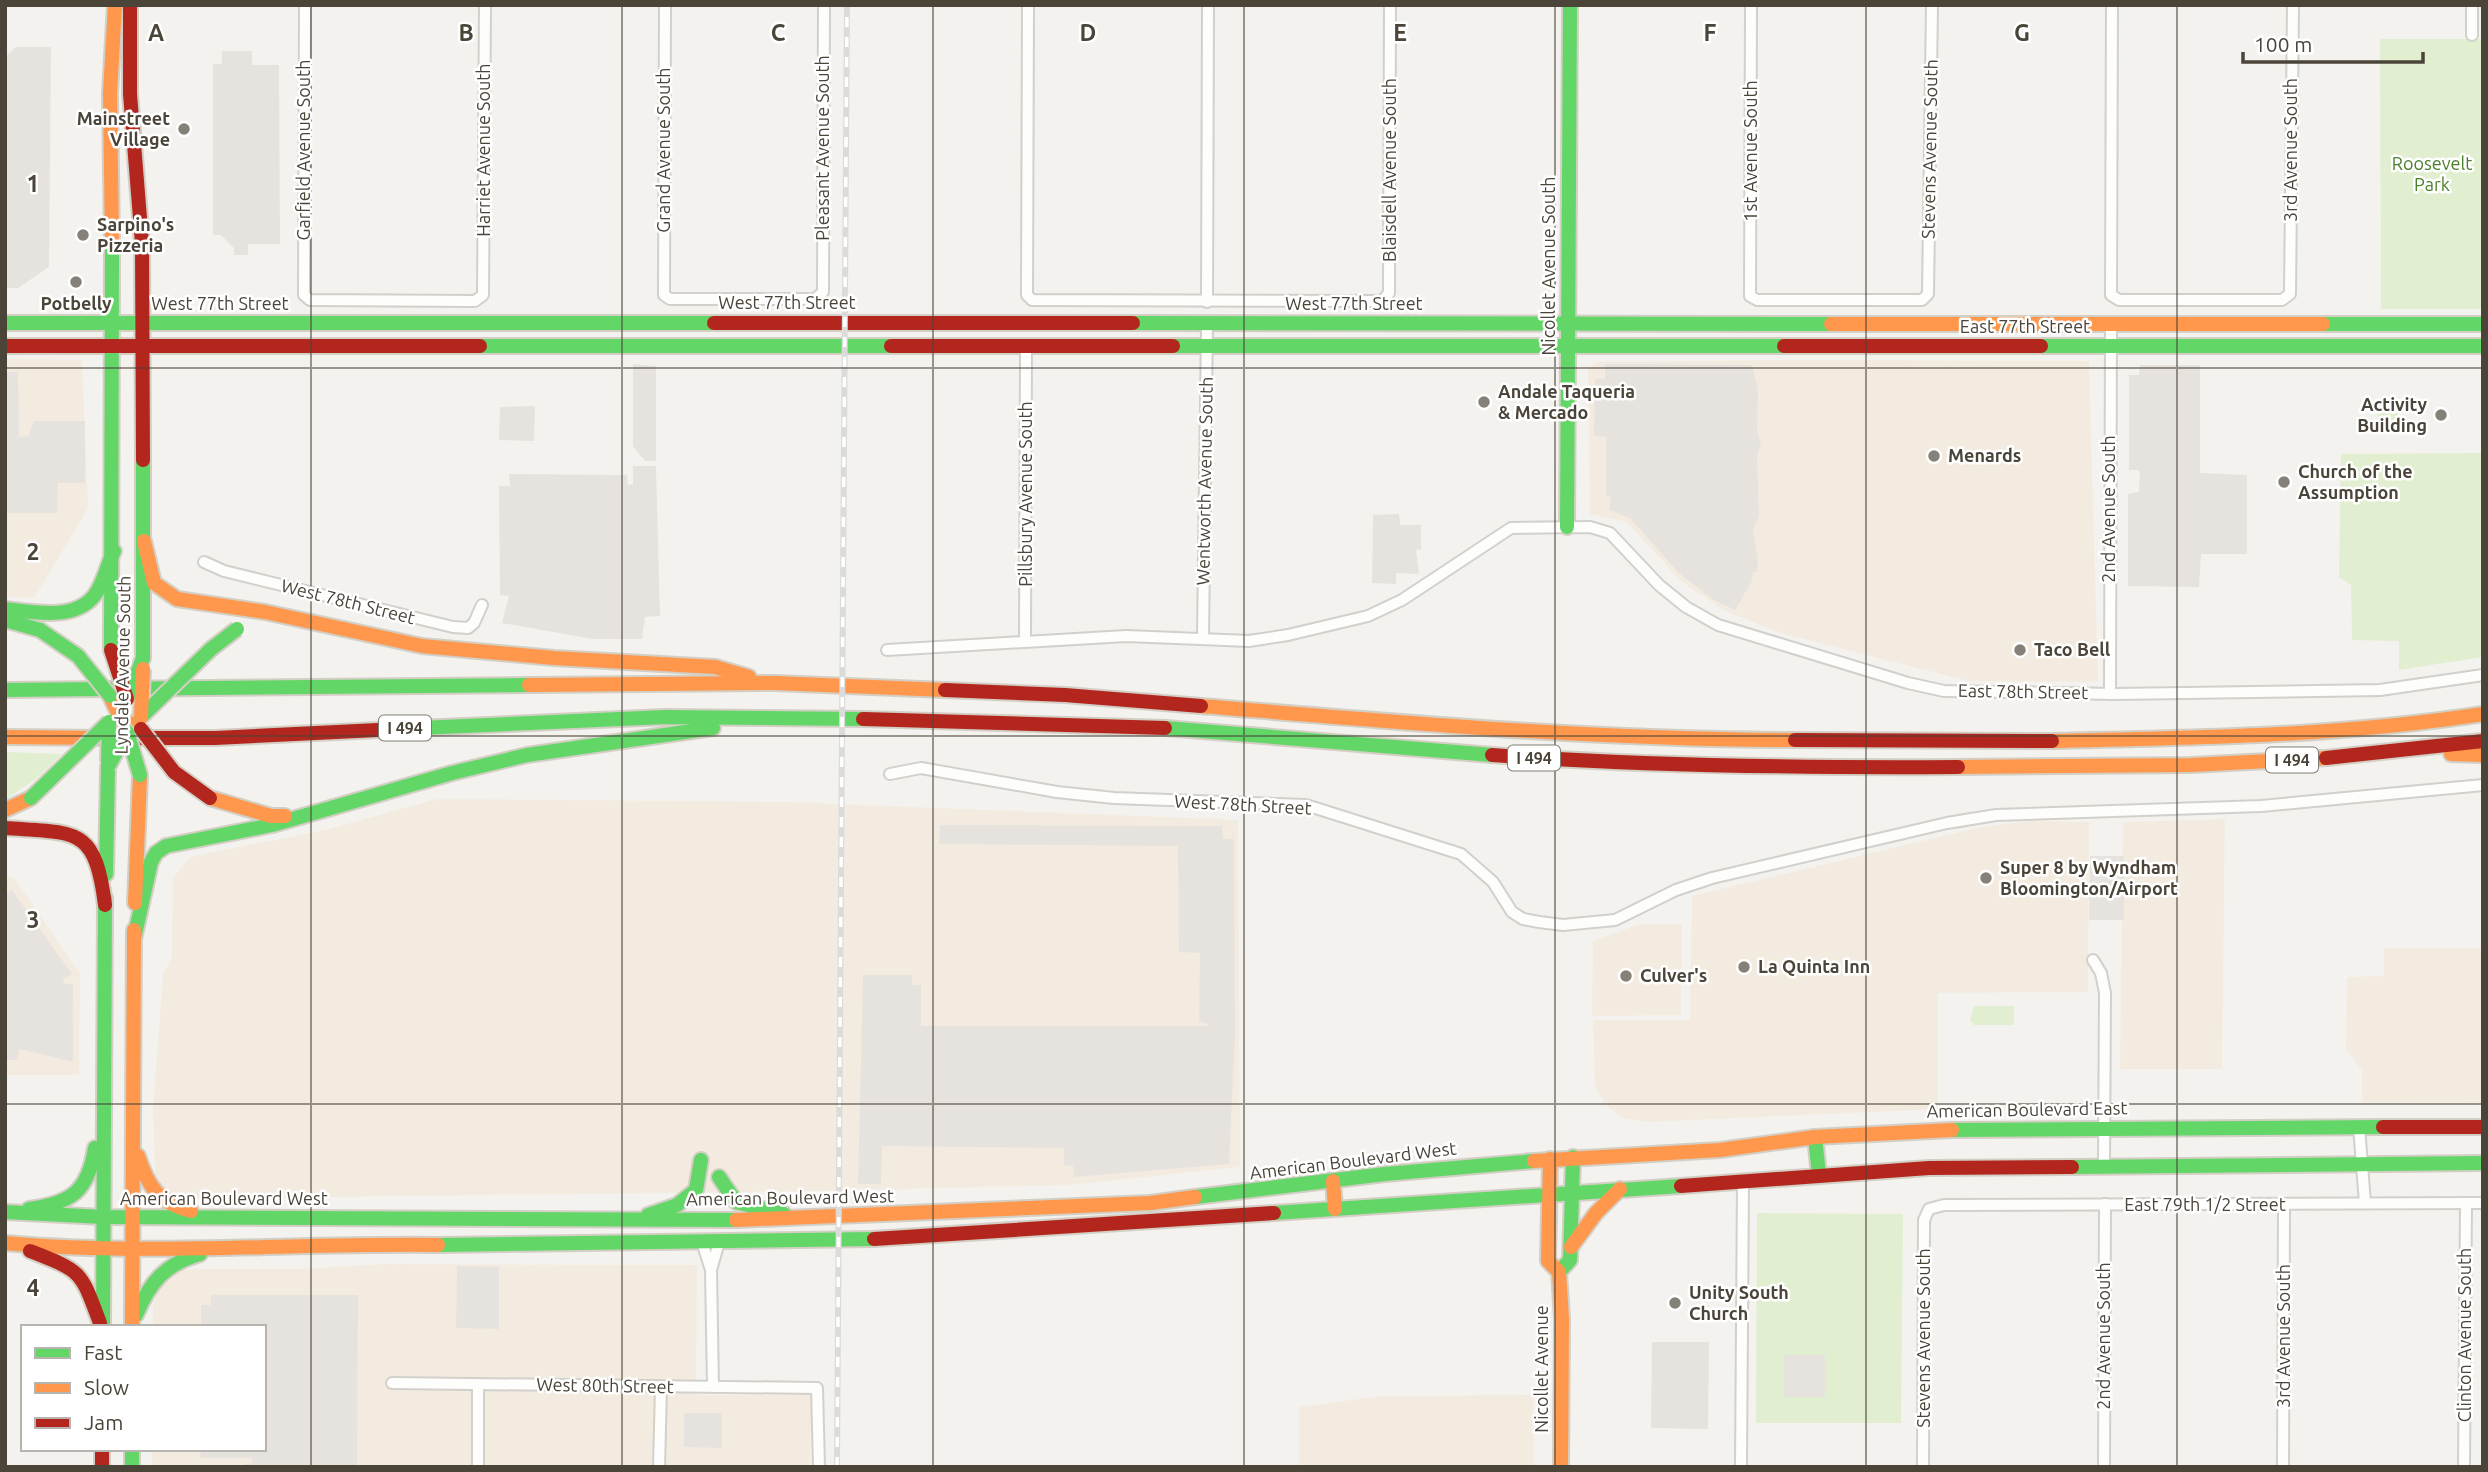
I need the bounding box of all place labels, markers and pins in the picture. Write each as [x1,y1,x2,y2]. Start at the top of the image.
place label: Mainstreet Village [77,108,170,149]
marker: Mainstreet Village [176,121,192,137]
place label: Sarpino's Pizzeria [97,214,174,255]
marker: Sarpino's Pizzeria [75,227,91,243]
marker: Potbelly [68,274,84,290]
place label: Potbelly [40,293,112,313]
place label: Andale Taqueria & Mercado [1498,381,1635,422]
marker: Andale Taqueria & Mercado [1476,394,1492,410]
place label: Activity Building [2357,394,2427,435]
marker: Activity Building [2433,407,2449,423]
place label: Menards [1948,445,2021,465]
marker: Menards [1926,448,1942,464]
place label: Church of the Assumption [2298,461,2413,502]
marker: Church of the Assumption [2276,474,2292,490]
place label: Taco Bell [2034,639,2111,659]
marker: Taco Bell [2012,642,2028,658]
place label: Super 8 by Wyndham Bloomington/Airport [2000,857,2178,898]
marker: Super 8 by Wyndham Bloomington/Airport [1978,870,1994,886]
place label: La Quinta Inn [1758,956,1870,976]
marker: La Quinta Inn [1736,959,1752,975]
place label: Culver's [1640,965,1707,985]
marker: Culver's [1618,968,1634,984]
place label: Unity South Church [1689,1282,1789,1323]
marker: Unity South Church [1667,1295,1683,1311]

